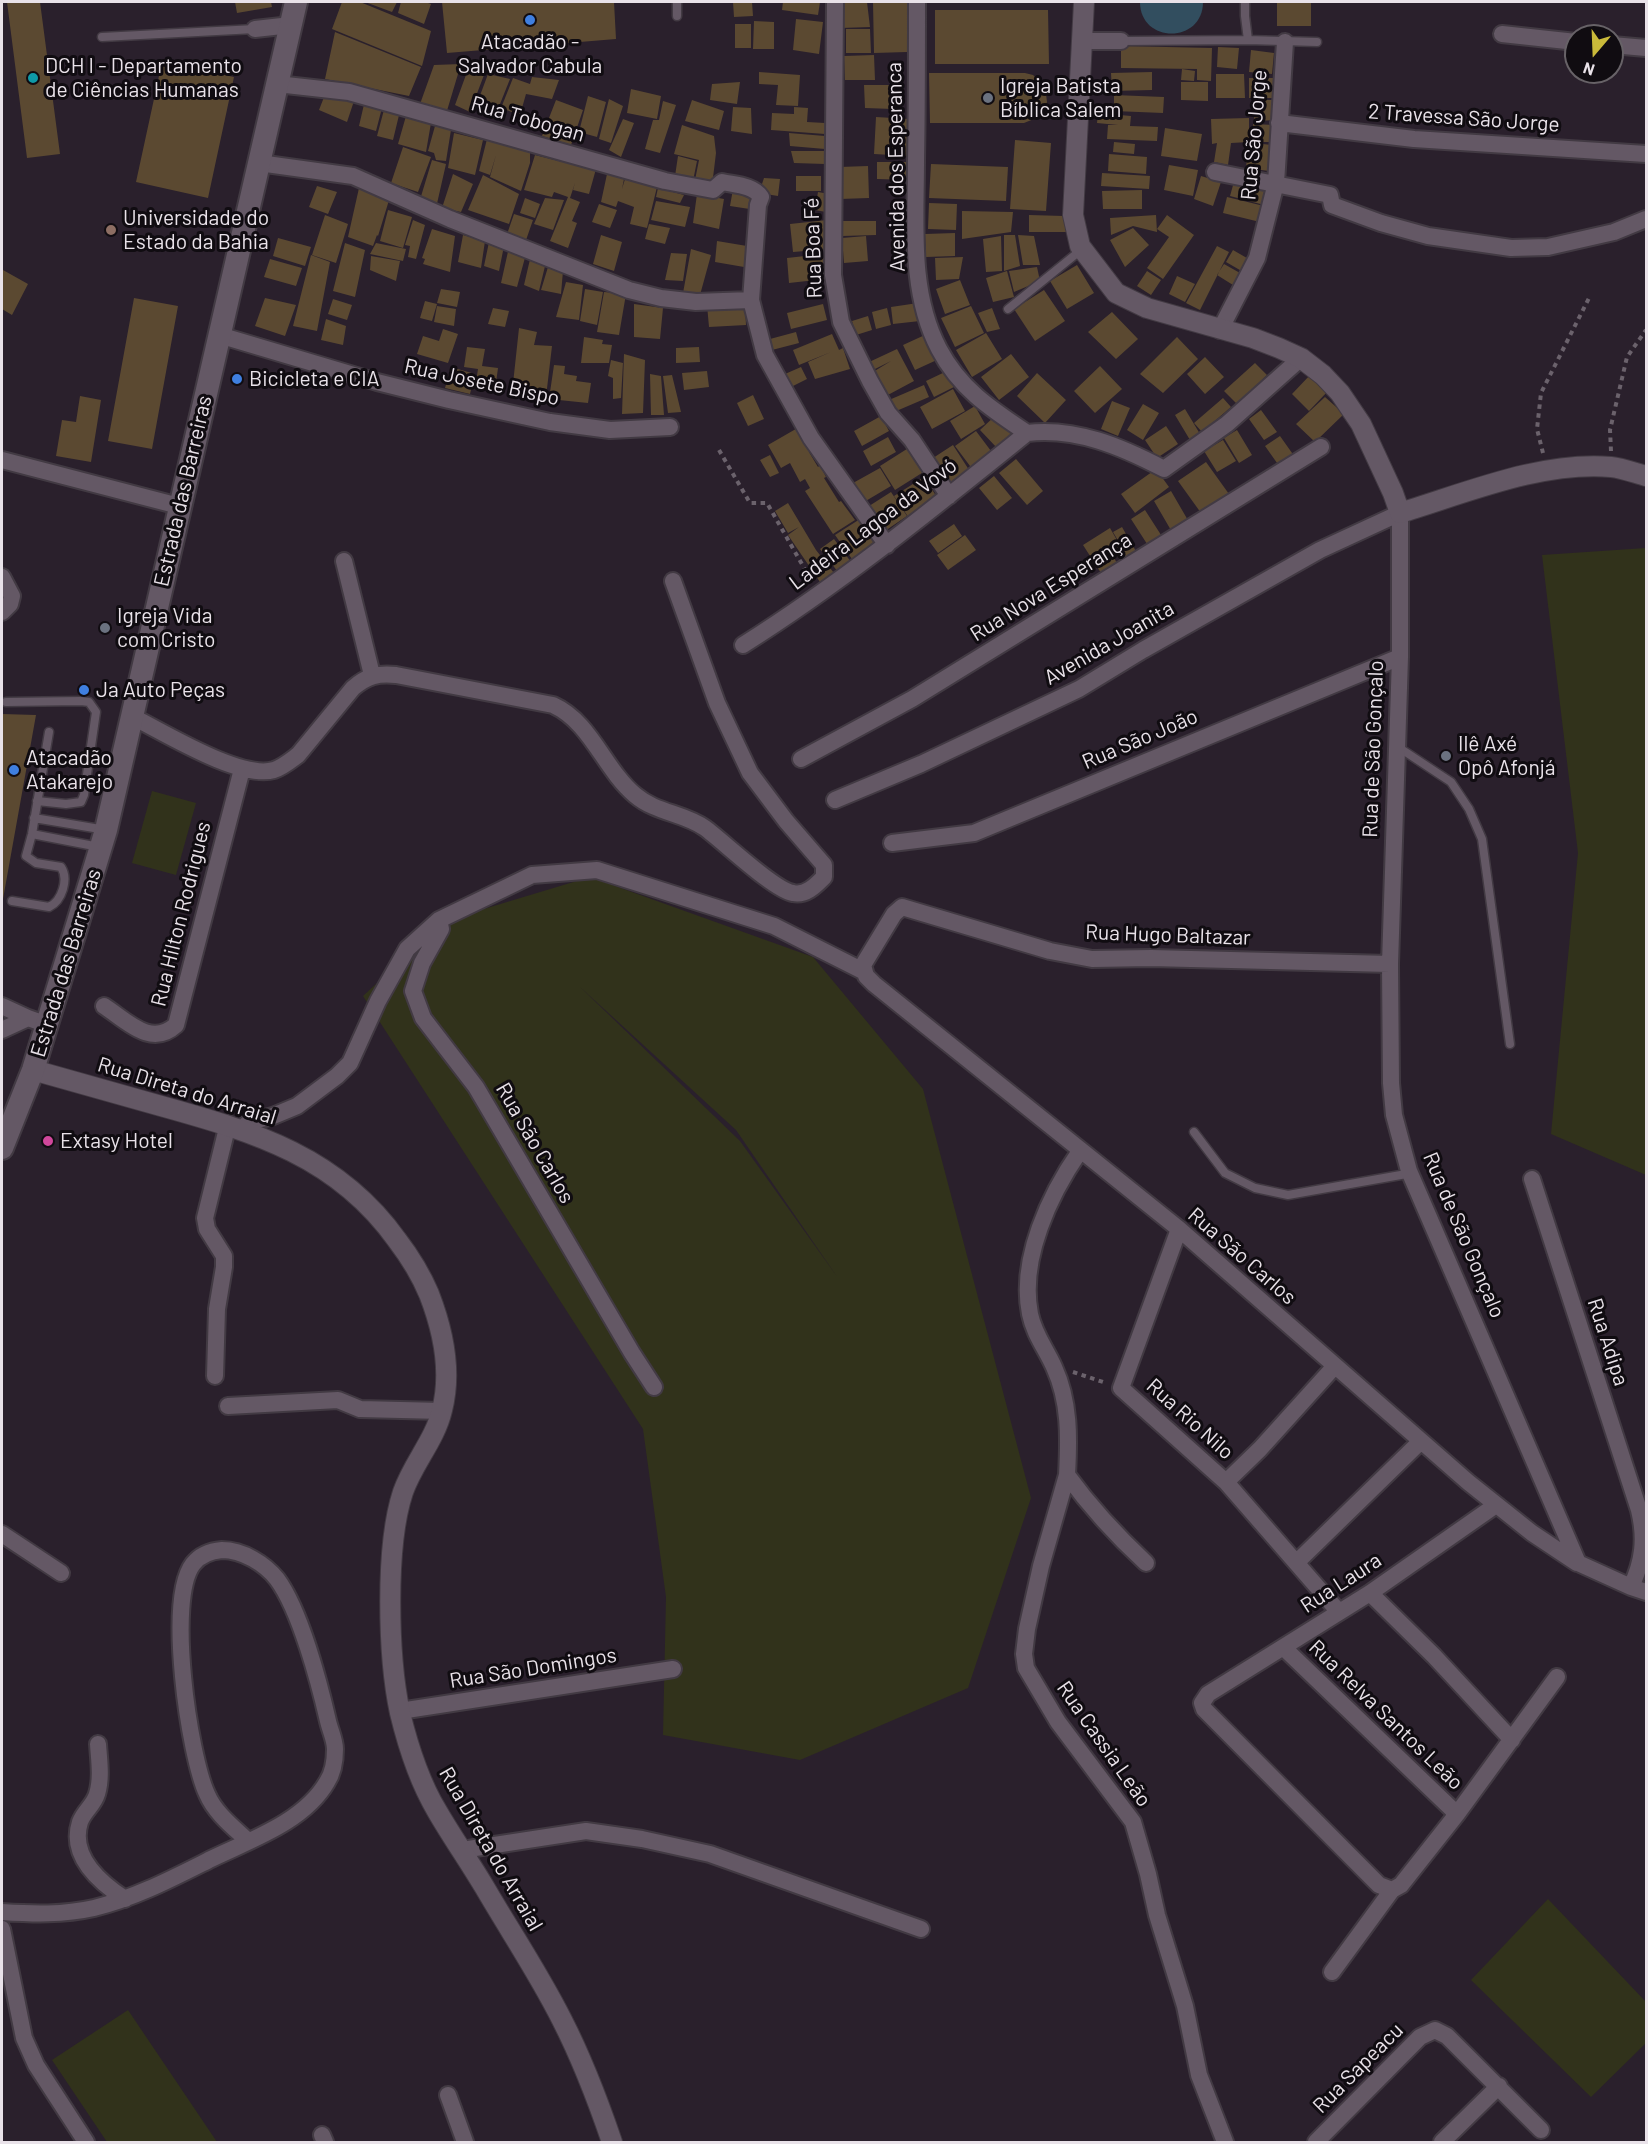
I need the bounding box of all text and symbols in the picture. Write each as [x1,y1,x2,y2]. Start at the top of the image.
marker: Atacadão - Salvador Cabula [523,13,537,27]
north arrow [1564,24,1624,84]
place label: Atacadão - Salvador Cabula [458,29,602,79]
place label: DCH I - Departamento de Ciências Humanas [45,53,242,103]
text: N [1581,59,1597,80]
street label: Avenida dos Esperanca [882,62,910,272]
street label: Rua São Jorge [1236,69,1272,201]
marker: DCH I - Departamento de Ciências Humanas [26,71,40,85]
place label: Igreja Batista Bíblica Salem [1000,73,1121,123]
street label: Rua Tobogan [468,91,588,147]
marker: Igreja Batista Bíblica Salem [981,91,995,105]
street label: 2 Travessa São Jorge [1367,99,1561,137]
street label: Rua Boa Fé [799,197,827,299]
place label: Universidade do Estado da Bahia [123,205,269,255]
marker: Universidade do Estado da Bahia [104,223,118,237]
street label: Rua Josete Bispo [402,353,562,411]
place label: Bicicleta e CIA [249,366,379,392]
marker: Bicicleta e CIA [230,372,244,386]
street label: Estrada das Barreiras [149,393,217,589]
street label: Ladeira Lagoa da Vovó [784,453,962,595]
street label: Rua Nova Esperança [966,527,1136,647]
street label: Avenida Joanita [1040,596,1178,690]
place label: Igreja Vida com Cristo [117,603,215,653]
marker: Igreja Vida com Cristo [98,621,112,635]
street label: Rua de São Gonçalo [1357,660,1389,838]
place label: Ja Auto Peças [96,677,225,703]
marker: Ja Auto Peças [77,683,91,697]
street label: Rua São João [1078,703,1202,775]
place label: Ilê Axé Opô Afonjá [1458,731,1556,781]
place label: Atacadão Atakarejo [26,745,113,795]
marker: Ilê Axé Opô Afonjá [1439,749,1453,763]
marker: Atacadão Atakarejo [7,763,21,777]
street label: Rua Hilton Rodrigues [146,819,216,1009]
street label: Estrada das Barreiras [25,866,107,1060]
street label: Rua Hugo Baltazar [1085,920,1251,950]
street label: Rua Direta do Arraial [95,1052,279,1130]
street label: Rua São Carlos [490,1078,580,1208]
place label: Extasy Hotel [60,1128,173,1154]
marker: Extasy Hotel [41,1134,55,1148]
street label: Rua de São Gonçalo [1418,1148,1510,1322]
street label: Rua São Carlos [1183,1202,1301,1310]
street label: Rua Adipa [1582,1295,1634,1389]
street label: Rua Rio Nilo [1141,1373,1239,1465]
street label: Rua Laura [1296,1548,1386,1618]
street label: Rua Relva Santos Leão [1304,1635,1468,1795]
street label: Rua São Domingos [448,1642,618,1694]
street label: Rua Cassia Leão [1051,1676,1157,1812]
street label: Rua Direta do Arraial [434,1762,548,1936]
street label: Rua Sapeacu [1308,2018,1408,2118]

